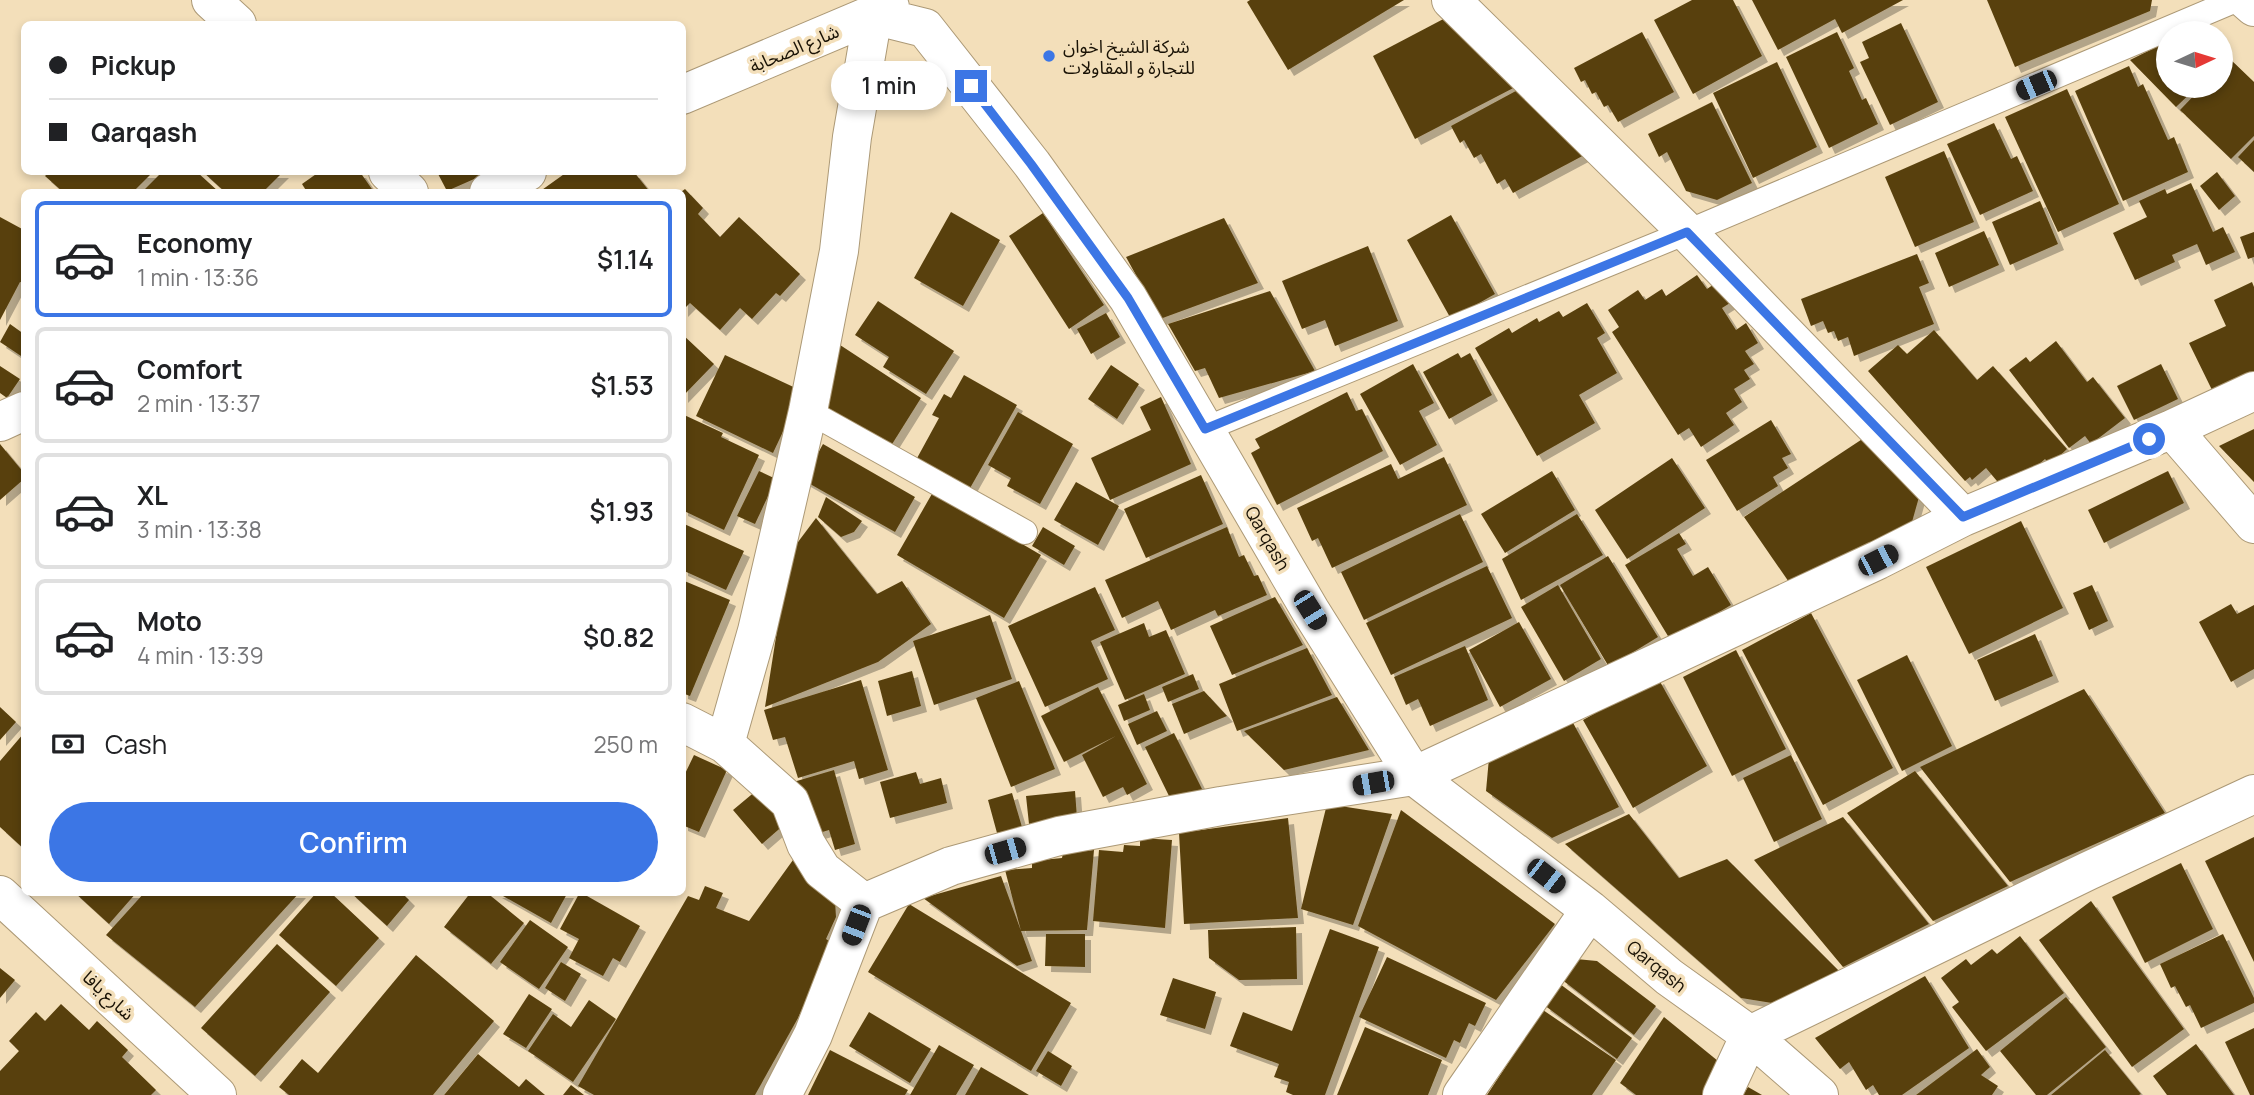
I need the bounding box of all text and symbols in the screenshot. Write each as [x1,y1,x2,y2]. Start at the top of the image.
street label: شارع الصحابة [746,18,844,80]
north arrow [2156,21,2233,98]
map controls [2156,21,2233,98]
place label: شركة الشيخ اخوان للتجارة و المقاولات [1063,34,1195,79]
text: Pickup [91,47,176,83]
marker: شركة الشيخ اخوان للتجارة و المقاولات [1041,48,1057,64]
callout: 1 min [831,62,946,110]
car [2013,67,2060,103]
text: 1 min [862,69,916,101]
route end [955,70,987,102]
text: Qarqash [91,114,197,150]
text: Economy [137,225,252,261]
icon: car [53,228,116,291]
text: $1.14 [597,241,654,277]
text: 1 min · 13:36 [137,261,259,293]
text: Comfort [137,351,243,387]
icon: car [53,354,116,417]
text: $1.53 [591,367,654,403]
text: 2 min · 13:37 [137,387,261,419]
route start [2133,423,2165,455]
text: XL [137,477,168,513]
icon: car [53,480,116,543]
text: $1.93 [590,493,654,529]
street label: Qarqash [1240,502,1296,574]
text: 3 min · 13:38 [137,513,262,545]
car [1855,541,1902,579]
car [1290,587,1331,633]
text: Moto [137,603,202,639]
icon: car [53,606,116,669]
text: $0.82 [583,619,654,655]
text: 4 min · 13:39 [137,639,264,671]
icon: cash [49,725,87,763]
text: Cash [105,726,167,762]
text: 250 m [593,728,658,760]
car [1351,769,1396,797]
button: Confirm [49,802,658,882]
car [982,835,1029,867]
car [1523,855,1570,897]
car [839,902,874,948]
street label: Qarqash [1622,935,1692,997]
street label: شارع يافا [76,965,140,1027]

